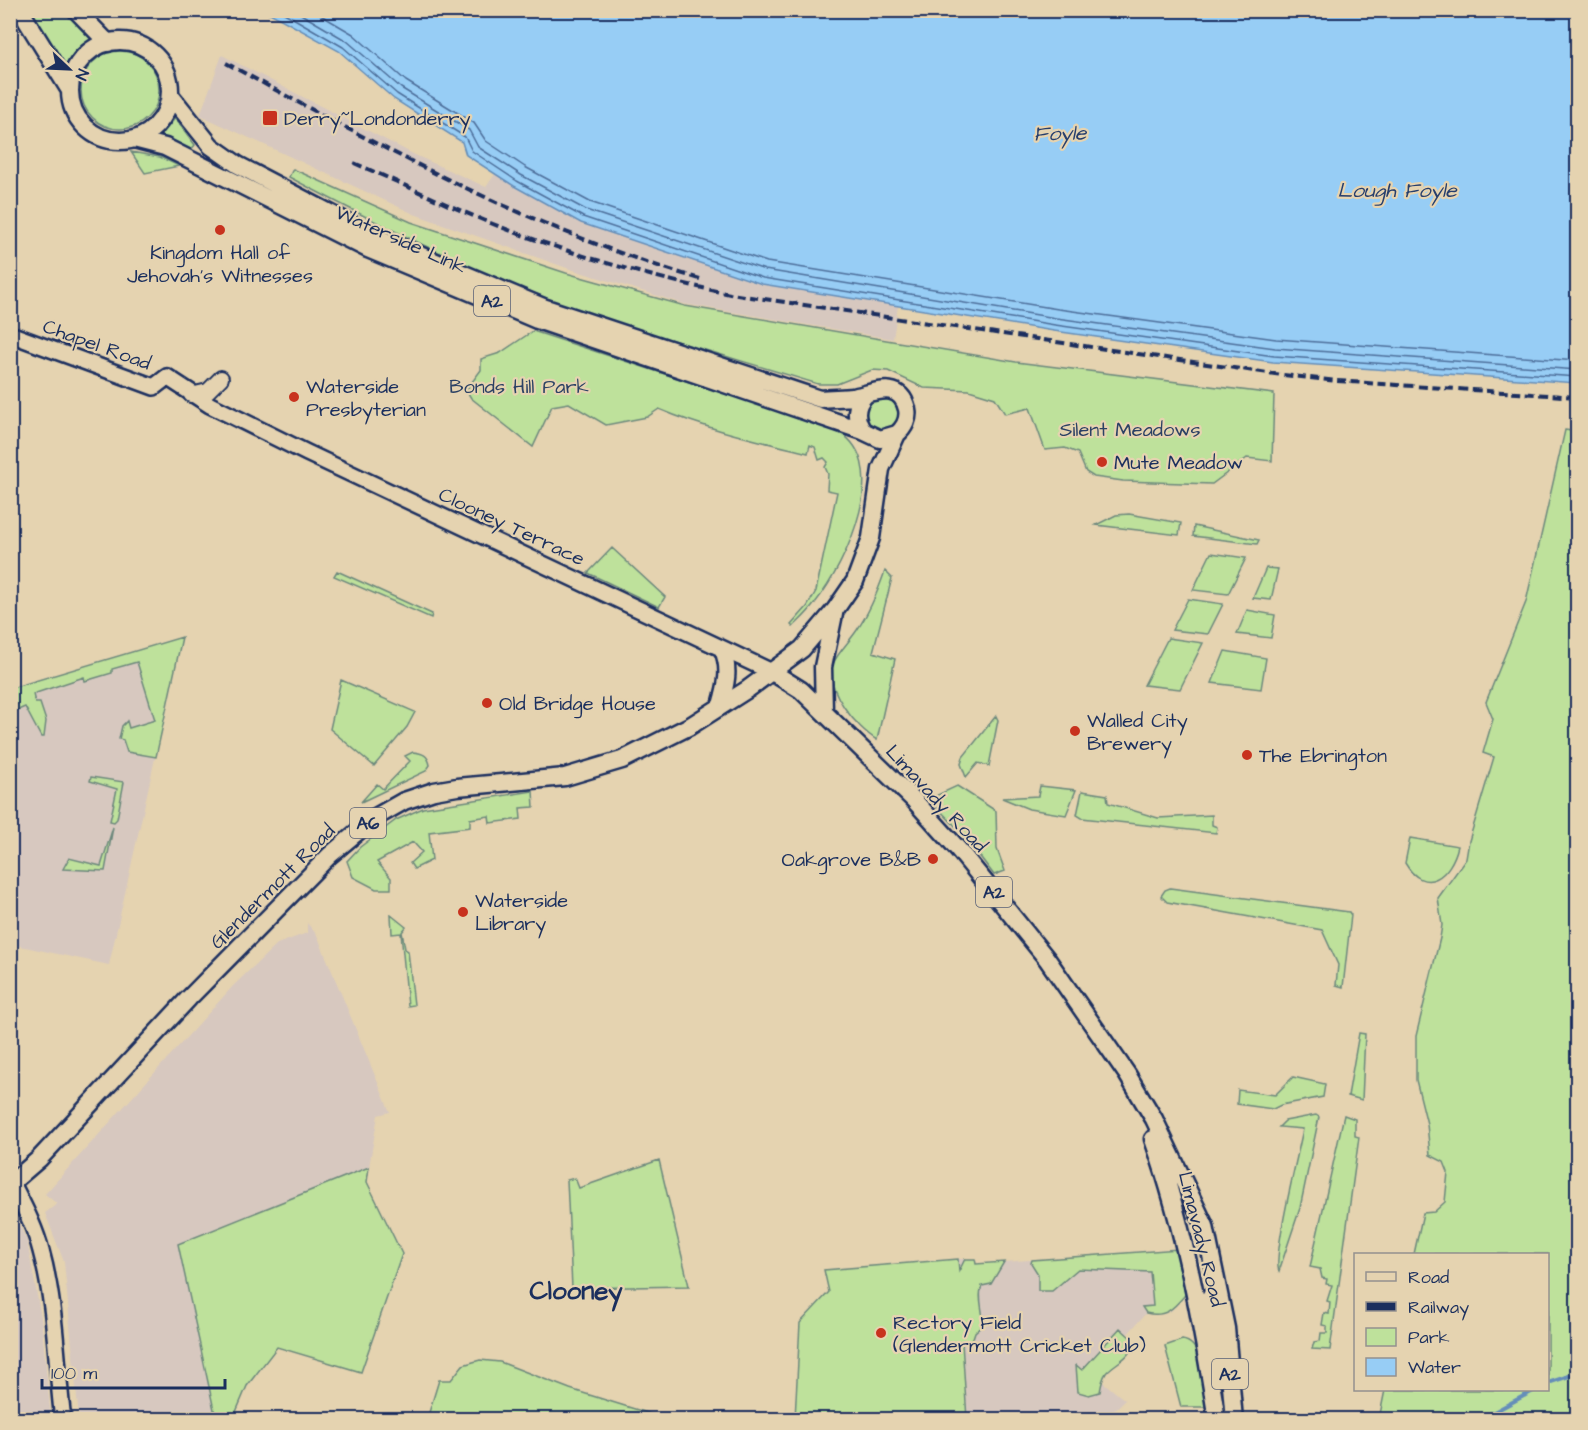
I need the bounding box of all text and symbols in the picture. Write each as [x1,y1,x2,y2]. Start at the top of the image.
north arrow [39,39,99,99]
text: N [70,66,94,83]
place label: Derry~Londonderry [284,105,470,134]
marker: Derry~Londonderry [261,109,279,127]
water label: Foyle [1033,119,1088,149]
water label: Lough Foyle [1337,176,1458,206]
street label: Waterside Link [331,199,470,281]
marker: Kingdom Hall of Jehovah's Witnesses [213,223,227,237]
place label: Kingdom Hall of Jehovah's Witnesses [127,239,313,290]
road number: A2 [474,286,510,316]
street label: Chapel Road [39,312,155,377]
place label: Waterside Presbyterian [306,373,426,425]
park label: Bonds Hill Park [449,373,589,401]
marker: Waterside Presbyterian [287,390,301,404]
park label: Silent Meadows [1059,416,1201,444]
place label: Mute Meadow [1114,449,1243,477]
marker: Mute Meadow [1095,455,1109,469]
street label: Clooney Terrace [433,481,590,574]
place label: Old Bridge House [499,690,656,719]
marker: Old Bridge House [480,696,494,710]
place label: Walled City Brewery [1087,707,1188,759]
marker: Walled City Brewery [1068,724,1082,738]
street label: Limavady Road [878,739,994,860]
place label: The Ebrington [1259,742,1387,771]
marker: The Ebrington [1240,748,1254,762]
road number: A6 [350,808,386,838]
street label: Glendermott Road [204,818,342,956]
place label: Oakgrove B&B [782,846,921,875]
marker: Oakgrove B&B [926,852,940,866]
road number: A2 [976,877,1012,907]
place label: Waterside Library [475,887,568,939]
marker: Waterside Library [456,905,470,919]
street label: Limavady Road [1170,1169,1231,1310]
legend [1354,1253,1549,1391]
text: Road [1408,1265,1449,1290]
district label: Clooney [529,1273,623,1312]
text: Railway [1408,1295,1469,1321]
place label: Rectory Field (Glendermott Cricket Club) [893,1309,1146,1360]
text: Park [1408,1325,1450,1350]
marker: Rectory Field (Glendermott Cricket Club) [874,1326,888,1340]
scale bar [42,1352,225,1390]
text: Water [1408,1355,1461,1380]
road number: A2 [1212,1359,1248,1389]
text: 100 m [51,1361,97,1386]

